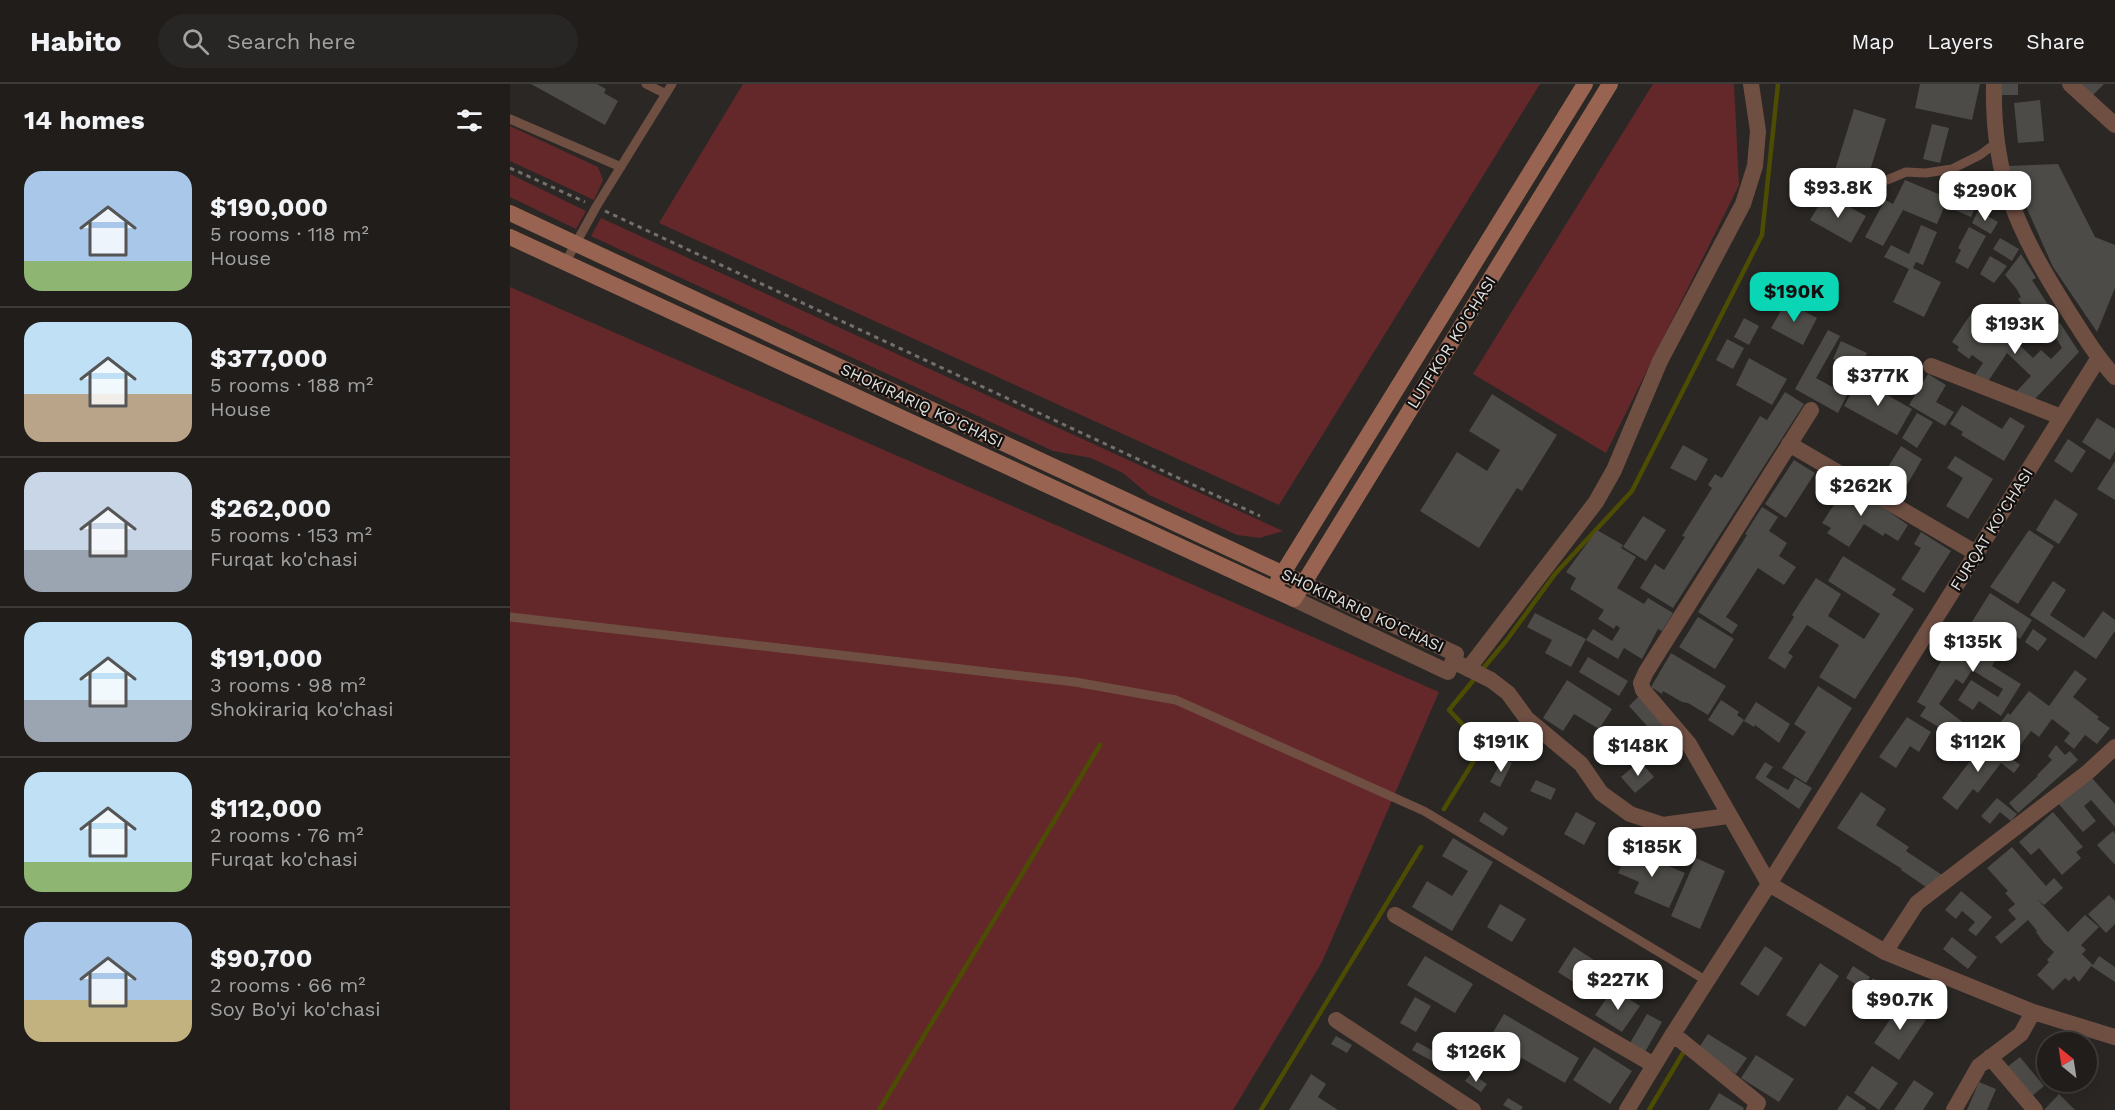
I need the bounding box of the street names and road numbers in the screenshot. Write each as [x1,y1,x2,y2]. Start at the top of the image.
street label: LUTFKOR KO'CHASI [1403,273,1500,412]
street label: SHOKIRARIQ KO'CHASI [838,359,1006,451]
street label: FURQAT KO'CHASI [1946,464,2037,594]
street label: SHOKIRARIQ KO'CHASI [1279,564,1447,656]

